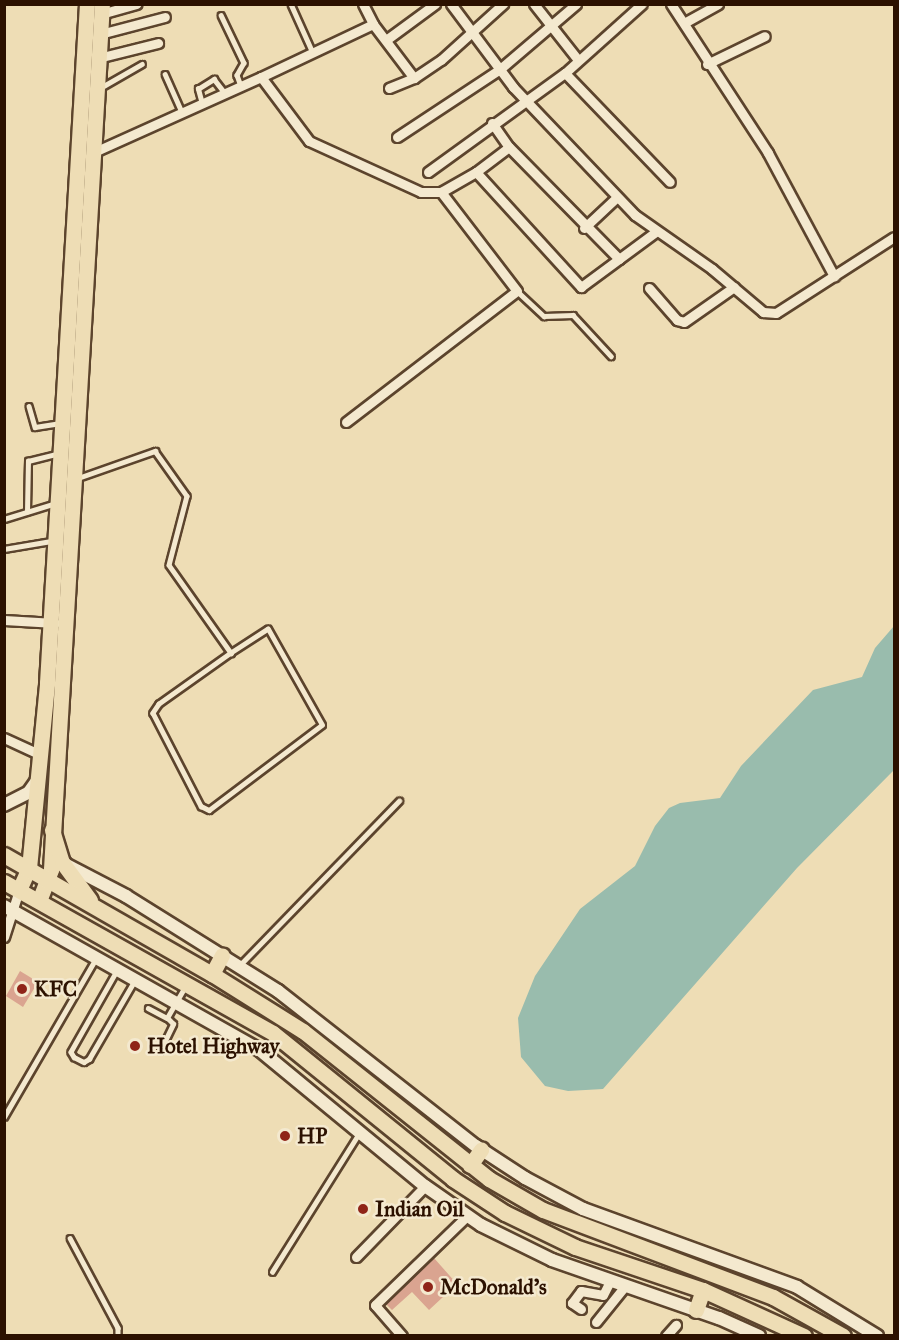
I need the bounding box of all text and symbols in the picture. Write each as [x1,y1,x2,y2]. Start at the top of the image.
place label: KFC [34,976,77,1002]
marker: KFC [15,982,29,996]
place label: Hotel Highway [147,1033,279,1059]
marker: Hotel Highway [128,1039,142,1053]
place label: HP [297,1123,327,1149]
marker: HP [278,1129,292,1143]
place label: Indian Oil [375,1196,464,1222]
marker: Indian Oil [356,1202,370,1216]
place label: McDonald's [440,1274,547,1300]
marker: McDonald's [421,1280,435,1294]

